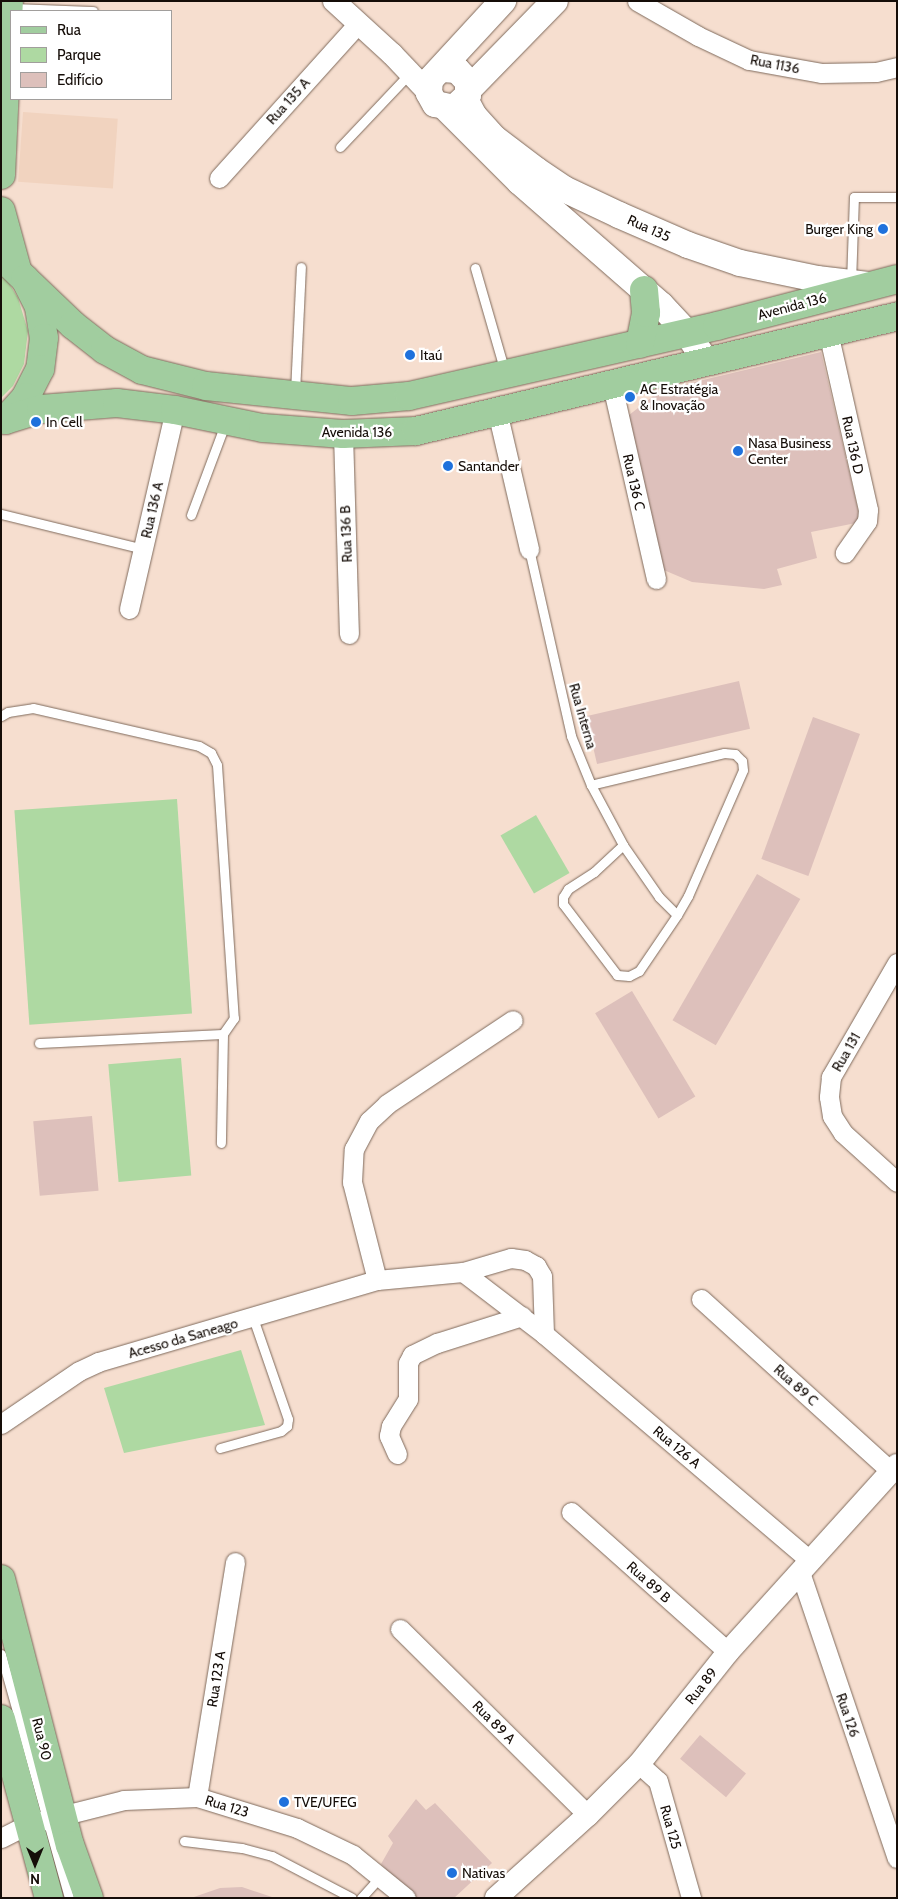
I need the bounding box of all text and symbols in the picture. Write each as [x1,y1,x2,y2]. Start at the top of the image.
legend [10,10,172,100]
text: Rua [57,21,81,39]
text: Parque [57,46,101,64]
street label: Rua 1136 [749,51,801,77]
text: Edifício [57,71,103,89]
street label: Rua 135 A [263,74,313,128]
street label: Rua 135 [625,211,673,245]
place label: Burger King [805,221,873,237]
marker: Burger King [877,223,889,235]
street label: Avenida 136 [756,289,828,323]
place label: Itaú [420,347,442,363]
marker: Itaú [404,349,416,361]
place label: AC Estratégia & Inovação [640,381,718,414]
marker: AC Estratégia & Inovação [624,391,636,403]
place label: In Cell [46,414,83,430]
street label: Rua 136 D [839,414,867,476]
marker: In Cell [30,416,42,428]
street label: Avenida 136 [322,424,392,440]
place label: Nasa Business Center [748,435,831,468]
marker: Nasa Business Center [732,445,744,457]
street label: Rua 136 C [619,452,649,512]
place label: Santander [458,458,519,474]
marker: Santander [442,460,454,472]
street label: Rua 136 A [137,480,167,540]
street label: Rua 136 B [337,505,355,563]
street label: Rua Interna [566,681,600,751]
street label: Rua 131 [828,1030,864,1074]
street label: Acesso da Saneago [126,1314,240,1362]
street label: Rua 89 C [770,1361,822,1409]
street label: Rua 126 A [650,1422,704,1472]
street label: Rua 89 B [624,1558,674,1606]
street label: Rua 123 A [203,1650,229,1708]
street label: Rua 89 [681,1664,721,1708]
street label: Rua 126 [833,1691,863,1739]
street label: Rua 89 A [469,1697,519,1747]
street label: Rua 90 [29,1716,55,1762]
street label: Rua 123 [203,1791,251,1821]
place label: TVE/UFEG [294,1794,357,1810]
marker: TVE/UFEG [278,1796,290,1808]
street label: Rua 125 [657,1803,685,1851]
north arrow [10,1839,60,1889]
place label: Nativas [462,1865,505,1881]
marker: Nativas [446,1867,458,1879]
text: N [30,1870,40,1888]

